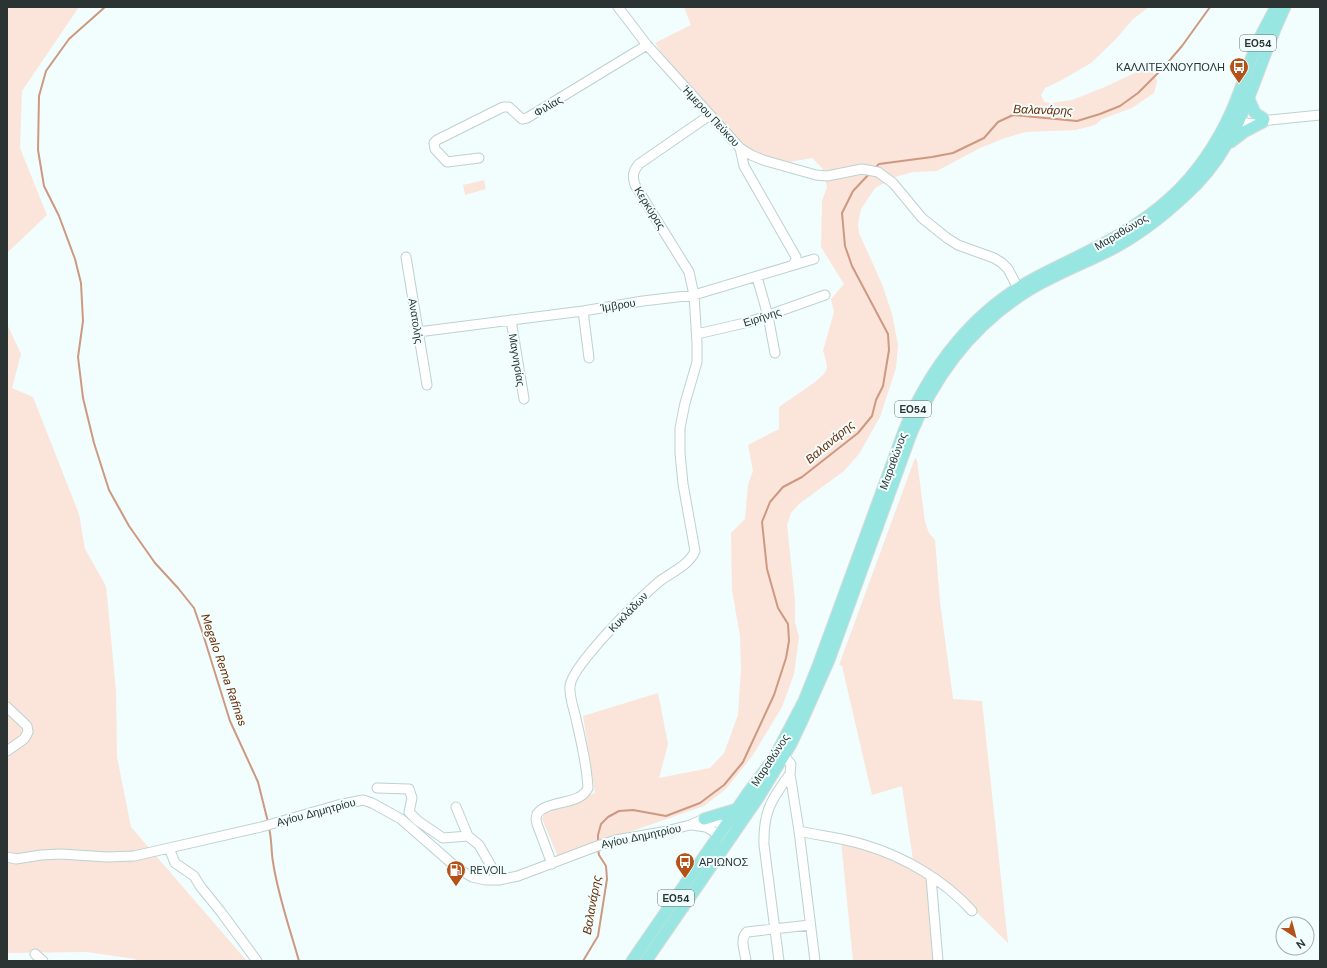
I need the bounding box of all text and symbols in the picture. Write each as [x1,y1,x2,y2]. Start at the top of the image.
road number: ΕΟ54 [1240,35,1276,51]
bus stop icon: ΚΑΛΛΙΤΕΧΝΟΥΠΟΛΗ [1228,56,1250,84]
place label: ΚΑΛΛΙΤΕΧΝΟΥΠΟΛΗ [1116,60,1225,74]
street label: Ήμερου Πεύκου [679,82,743,149]
street label: Φιλίας [531,92,565,120]
water label: Βαλανάρης [1013,101,1073,119]
street label: Κερκύρας [631,184,669,232]
street label: Μαραθώνος [1092,211,1150,253]
street label: Ίμβρου [598,295,637,315]
street label: Ανατολής [405,297,427,345]
street label: Ειρήνης [741,304,783,330]
street label: Μαγνησίας [506,332,528,388]
road number: ΕΟ54 [895,401,931,417]
water label: Βαλανάρης [802,417,858,467]
street label: Μαραθώνος [876,431,910,491]
street label: Κυκλάδων [605,589,651,635]
water label: Megalo Rema Rafinas [197,612,251,728]
street label: Μαραθώνος [748,731,792,789]
street label: Αγίου Δημητρίου [275,795,357,829]
street label: Αγίου Δημητρίου [600,821,682,851]
bus stop icon: ΑΡΙΩΝΟΣ [674,851,696,879]
place label: ΑΡΙΩΝΟΣ [699,855,748,869]
fuel station icon: REVOIL [445,859,467,887]
place label: REVOIL [470,863,507,877]
water label: Βαλανάρης [579,874,605,936]
road number: ΕΟ54 [658,890,694,906]
north arrow [1275,916,1315,956]
text: N [1294,936,1308,952]

